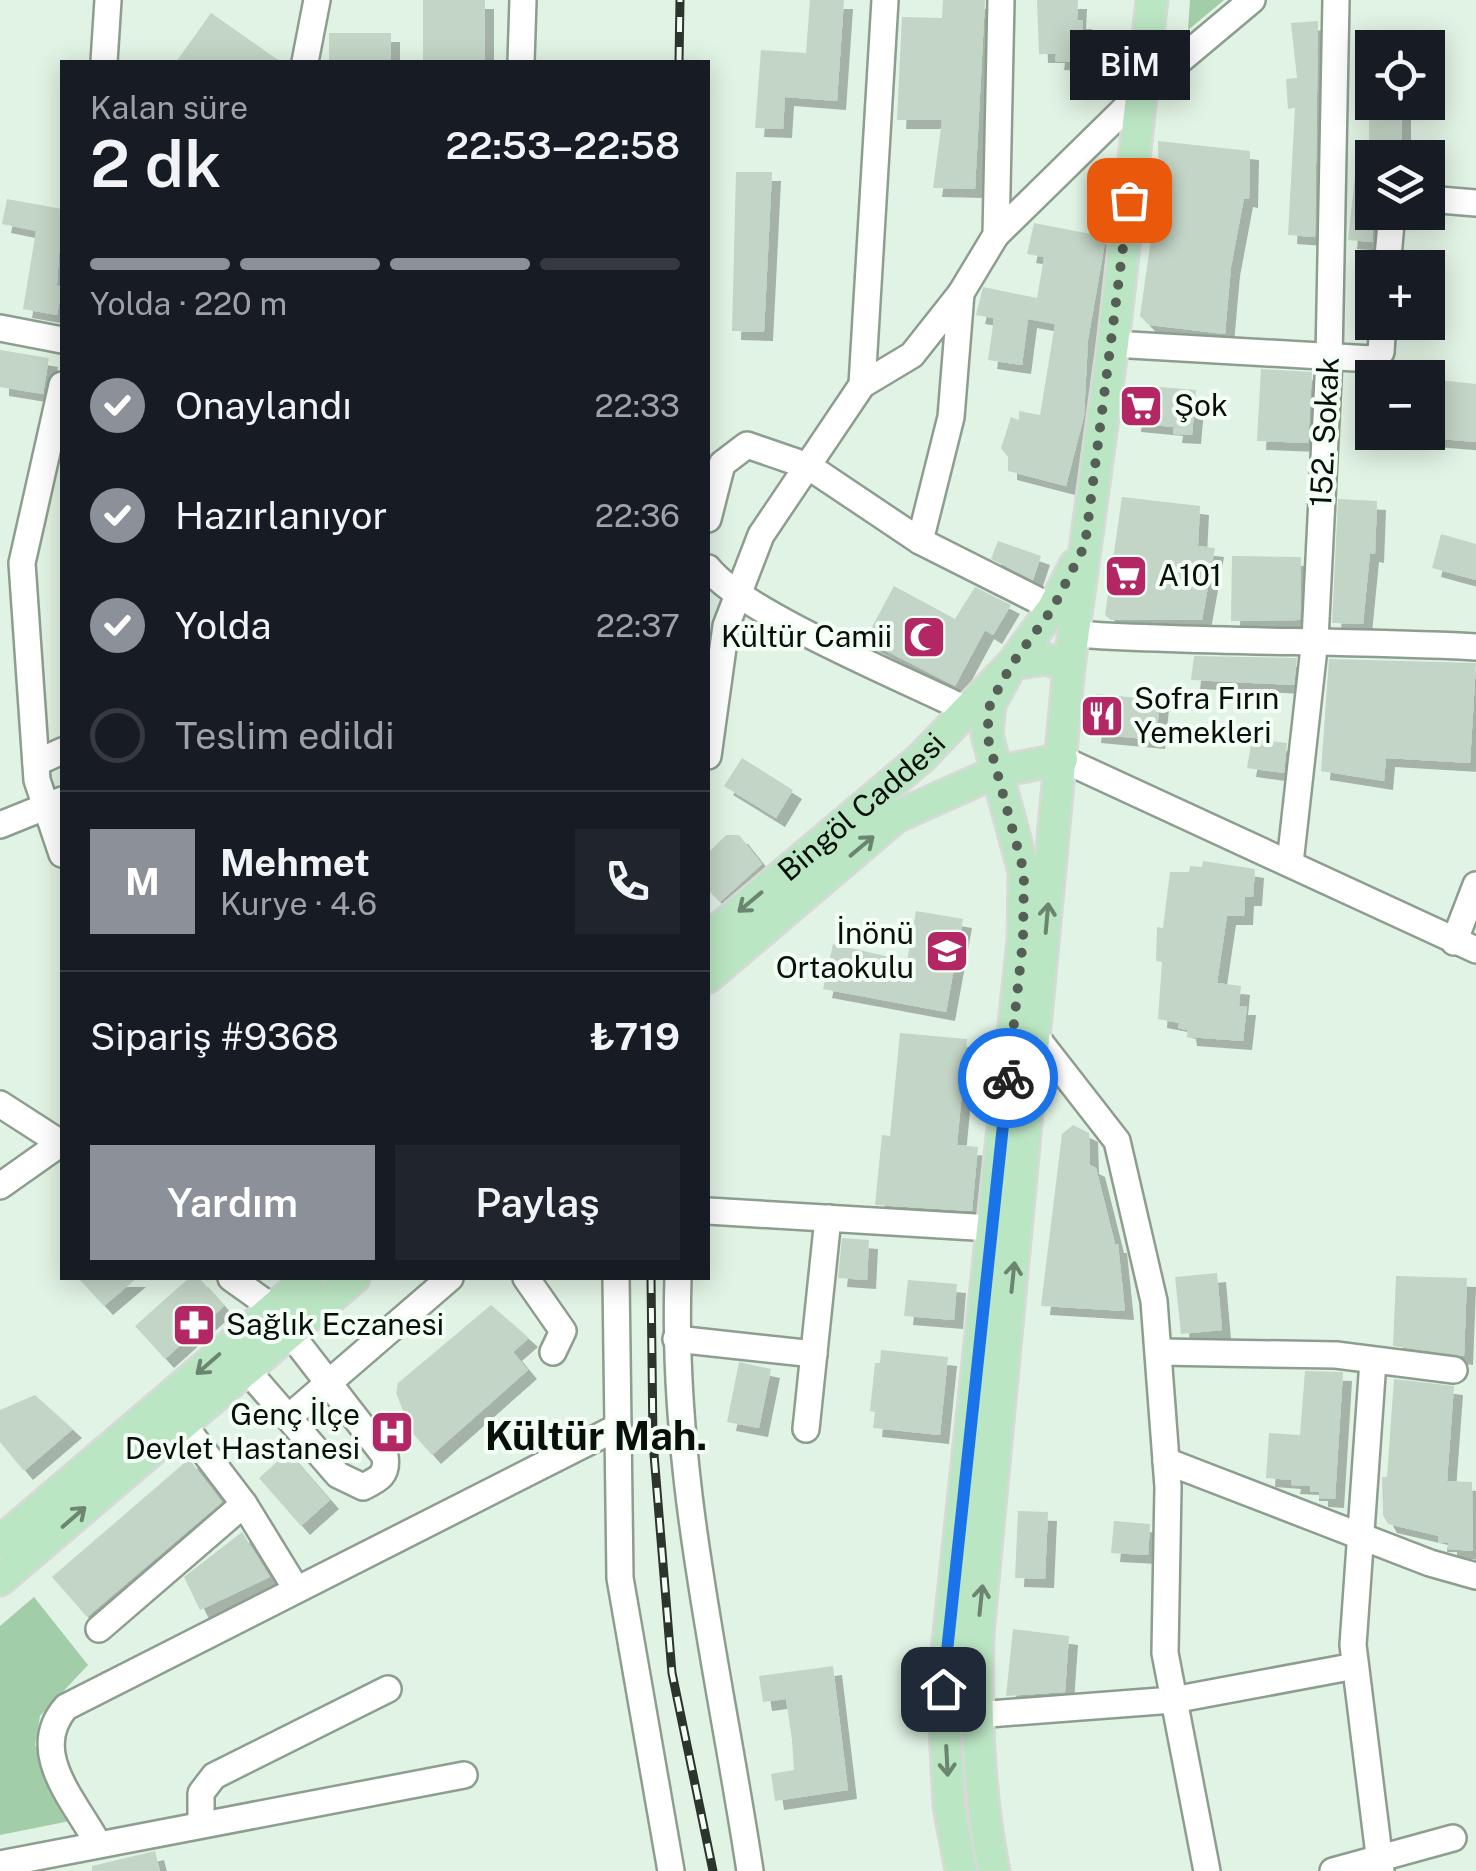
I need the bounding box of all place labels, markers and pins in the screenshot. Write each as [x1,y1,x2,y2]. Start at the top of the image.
callout: BİM [1069,30,1189,100]
pin [1087,158,1172,243]
supermarket icon: Şok [1118,383,1164,429]
place label: Şok [1174,387,1228,423]
supermarket icon: A101 [1103,553,1149,599]
place label: A101 [1158,557,1222,593]
mosque icon: Kültür Camii [901,614,947,660]
place label: Kültür Camii [721,618,892,654]
place label: Sofra Fırın Yemekleri [1134,680,1279,750]
restaurant icon: Sofra Fırın Yemekleri [1079,693,1125,739]
place label: İnönü Ortaokulu [776,915,914,985]
school or university icon: İnönü Ortaokulu [924,928,970,974]
pharmacy icon: Sağlık Eczanesi [171,1302,217,1348]
place label: Sağlık Eczanesi [226,1306,444,1342]
place label: Genç İlçe Devlet Hastanesi [125,1396,360,1466]
hospital icon: Genç İlçe Devlet Hastanesi [369,1409,415,1455]
pin [901,1647,986,1732]

